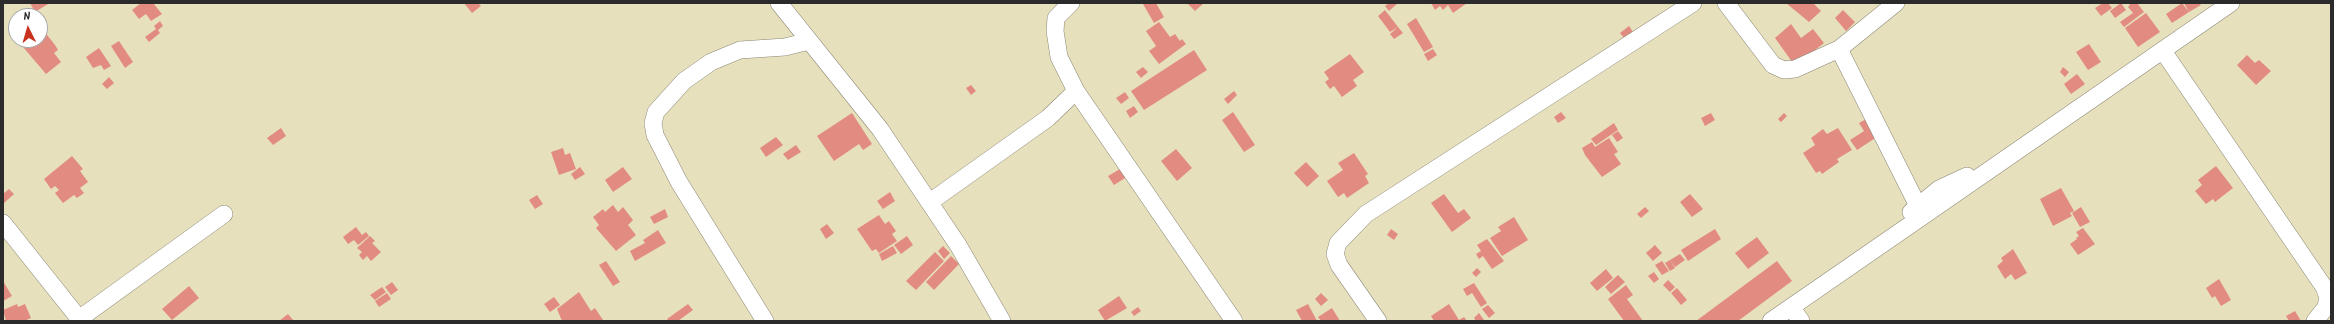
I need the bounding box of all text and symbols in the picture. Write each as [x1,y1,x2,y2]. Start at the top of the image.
north arrow [8,8,48,48]
text: N [23,8,31,26]

